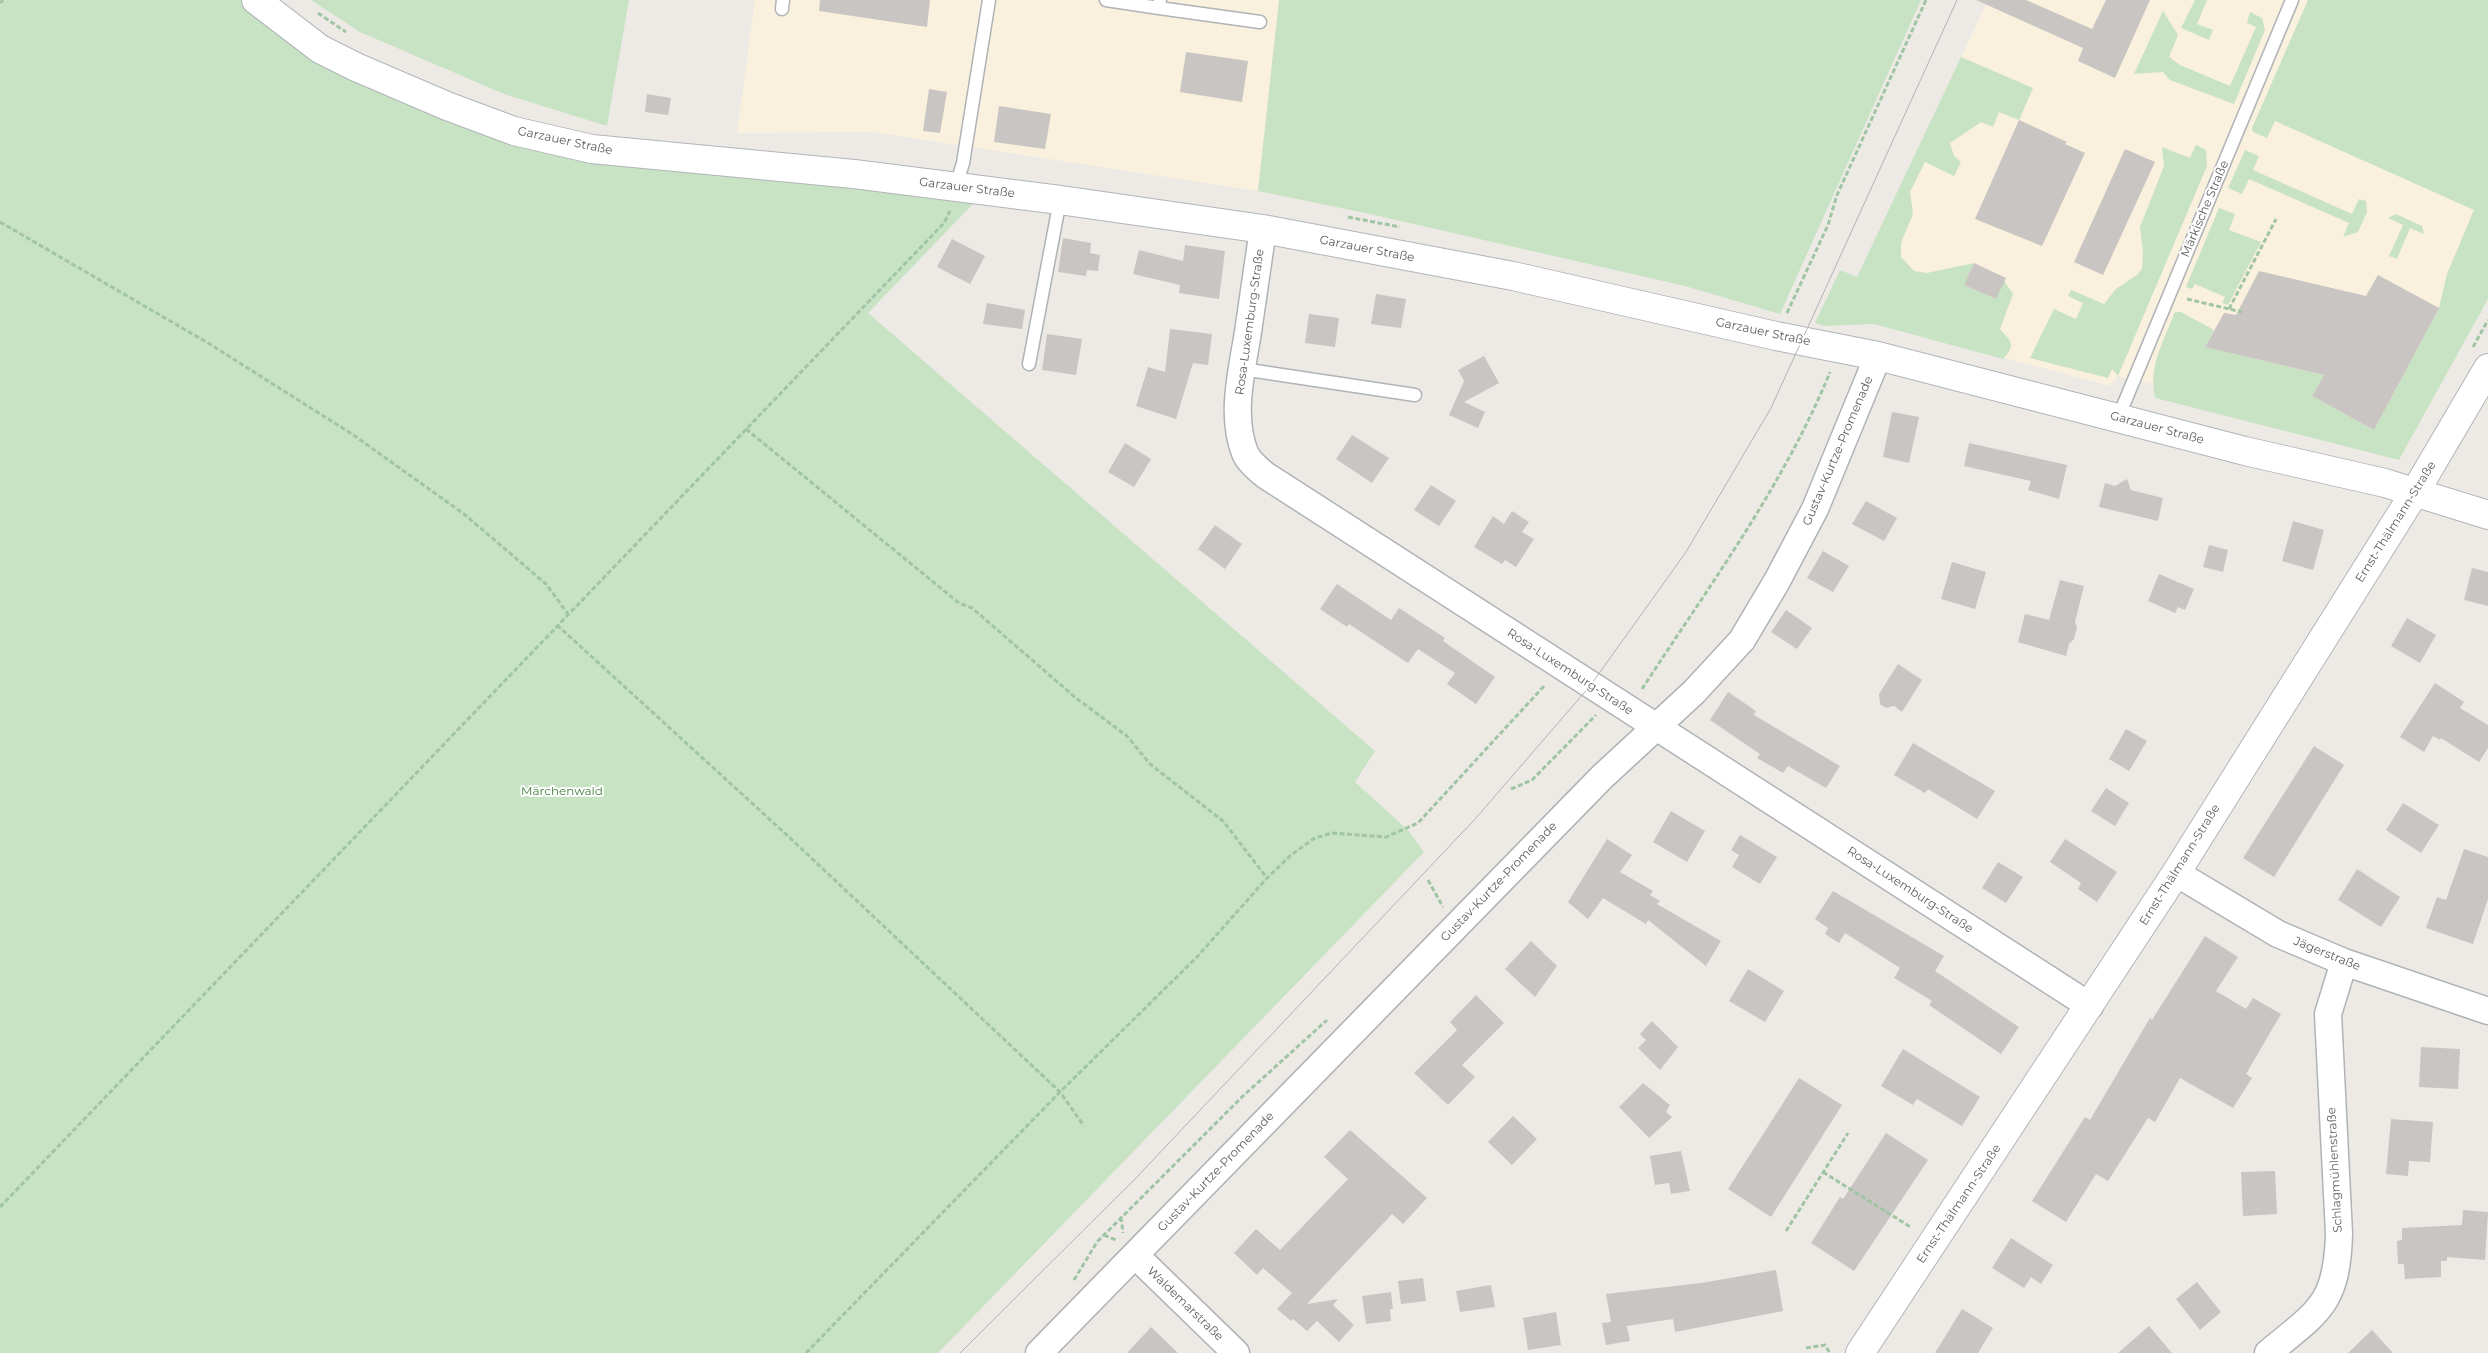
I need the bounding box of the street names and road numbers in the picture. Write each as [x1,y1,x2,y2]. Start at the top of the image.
street label: Garzauer Straße [516,124,614,158]
street label: Märkische Straße [2178,159,2232,259]
street label: Garzauer Straße [918,175,1016,201]
street label: Garzauer Straße [1318,233,1416,265]
street label: Rosa-Luxemburg-Straße [1233,248,1267,396]
street label: Garzauer Straße [1714,315,1812,349]
street label: Gustav-Kurtze-Promenade [1800,374,1876,528]
street label: Garzauer Straße [2108,409,2206,447]
street label: Ernst-Thälmann-Straße [2353,459,2439,585]
street label: Rosa-Luxemburg-Straße [1504,626,1636,718]
street label: Ernst-Thälmann-Straße [2137,802,2223,928]
street label: Gustav-Kurtze-Promenade [1438,819,1560,945]
street label: Rosa-Luxemburg-Straße [1844,844,1976,936]
street label: Jägerstraße [2292,934,2362,974]
street label: Schlagmühlenstraße [2325,1107,2345,1233]
street label: Gustav-Kurtze-Promenade [1155,1109,1277,1235]
street label: Ernst-Thälmann-Straße [1914,1142,2004,1266]
street label: Waldemarstraße [1144,1264,1226,1344]

